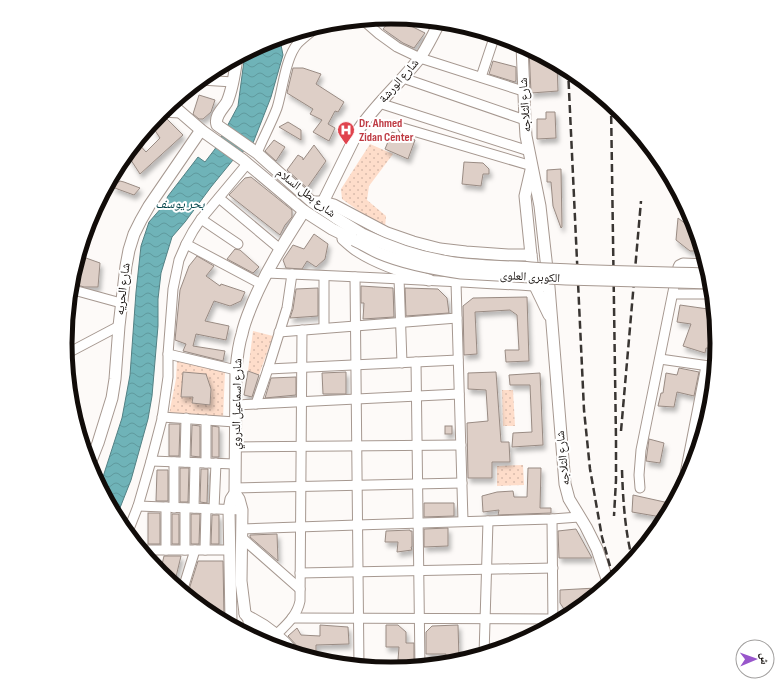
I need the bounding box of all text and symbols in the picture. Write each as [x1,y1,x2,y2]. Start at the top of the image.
street label: شارع الورشة [376,56,422,106]
street label: شارع الثلاجه [516,77,534,133]
place label: Dr. Ahmed Zidan Center [359,116,414,145]
hospital icon: Dr. Ahmed Zidan Center [336,120,356,145]
street label: شارع بطل السلام [273,165,339,221]
water label: بحر يوسف [155,196,205,212]
street label: شارع الحريه [112,262,134,316]
street label: الكوبرى العلوى [499,268,561,286]
street label: شارع اسماعيل الدروي [229,358,247,450]
street label: شارع الثلاجه [553,430,573,486]
north arrow [735,639,775,679]
text: ش [757,653,771,665]

